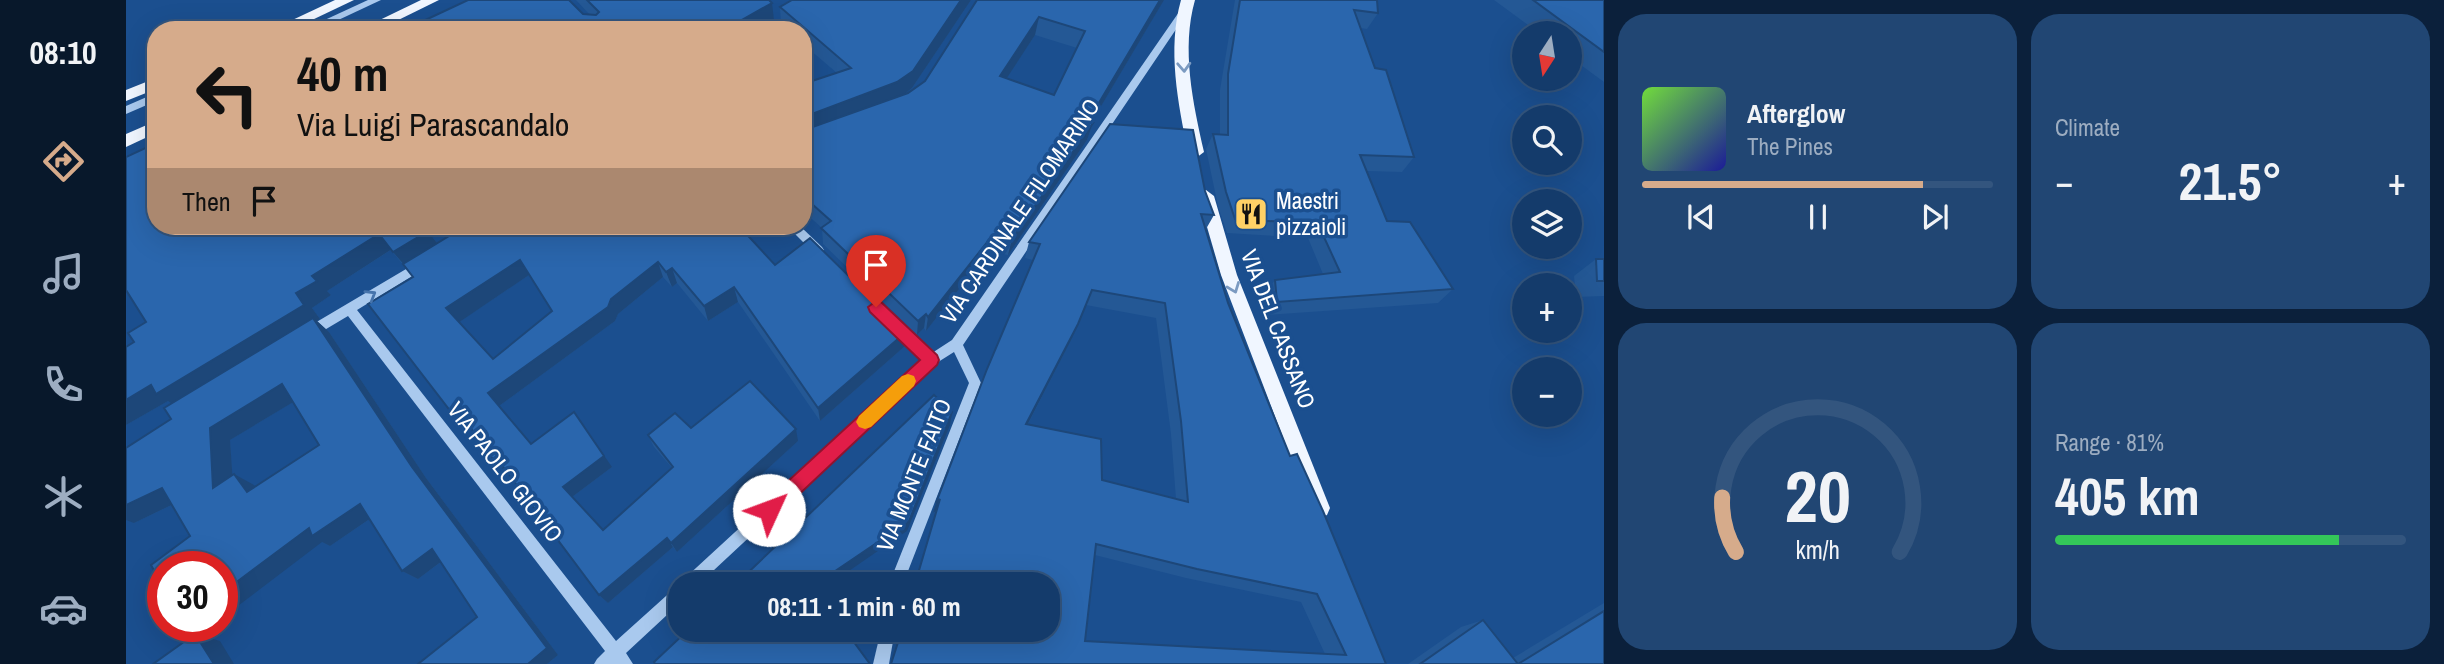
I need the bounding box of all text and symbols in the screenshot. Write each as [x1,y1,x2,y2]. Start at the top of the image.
north arrow [1512,21,1582,91]
map controls [1512,21,1582,427]
text: 08:10 [29,31,97,74]
text: 40 m [297,40,389,106]
icon: left [182,49,273,140]
one-way arrow [1176,62,1191,73]
street label: VIA CARDINALE FILOMARINO [933,92,1107,329]
text: Afterglow [1747,96,1845,131]
text: Via Luigi Parascandalo [297,103,569,146]
button: search [1512,105,1582,175]
text: Climate [2055,112,2120,143]
text: The Pines [1747,131,1833,162]
icon: directions [39,137,88,186]
text: 21.5° [2179,146,2282,216]
text: − [2055,156,2073,207]
text: + [2388,156,2406,207]
icon: arrive [245,182,283,220]
text: Then [182,184,231,219]
place label: Maestri pizzaioli [1276,185,1346,242]
button: layers [1512,189,1582,259]
restaurant icon: Maestri pizzaioli [1232,195,1270,233]
icon: previous [1682,198,1720,236]
icon: pause [1799,198,1837,236]
icon: next [1916,198,1954,236]
pin [846,235,906,307]
street label: VIA DEL CASSANO [1234,245,1323,413]
icon: arrive [857,246,895,284]
icon: music [39,249,88,298]
button: + [1512,273,1582,343]
one-way arrow [1226,281,1240,293]
one-way arrow [364,290,377,303]
button: − [1512,357,1582,427]
icon: phone [39,360,88,409]
street label: VIA MONTE FAITO [869,394,958,556]
street label: VIA PAOLO GIOVIO [441,395,570,548]
text: Range · 81% [2055,427,2164,458]
text: 20 [1784,448,1851,546]
text: 405 km [2055,461,2200,531]
icon: climate [39,472,88,521]
position arrow [732,473,806,547]
text: km/h [1795,533,1840,567]
speed limit sign: 30 [147,551,238,642]
icon: car [39,584,88,633]
text: 08:11 · 1 min · 60 m [767,589,961,624]

